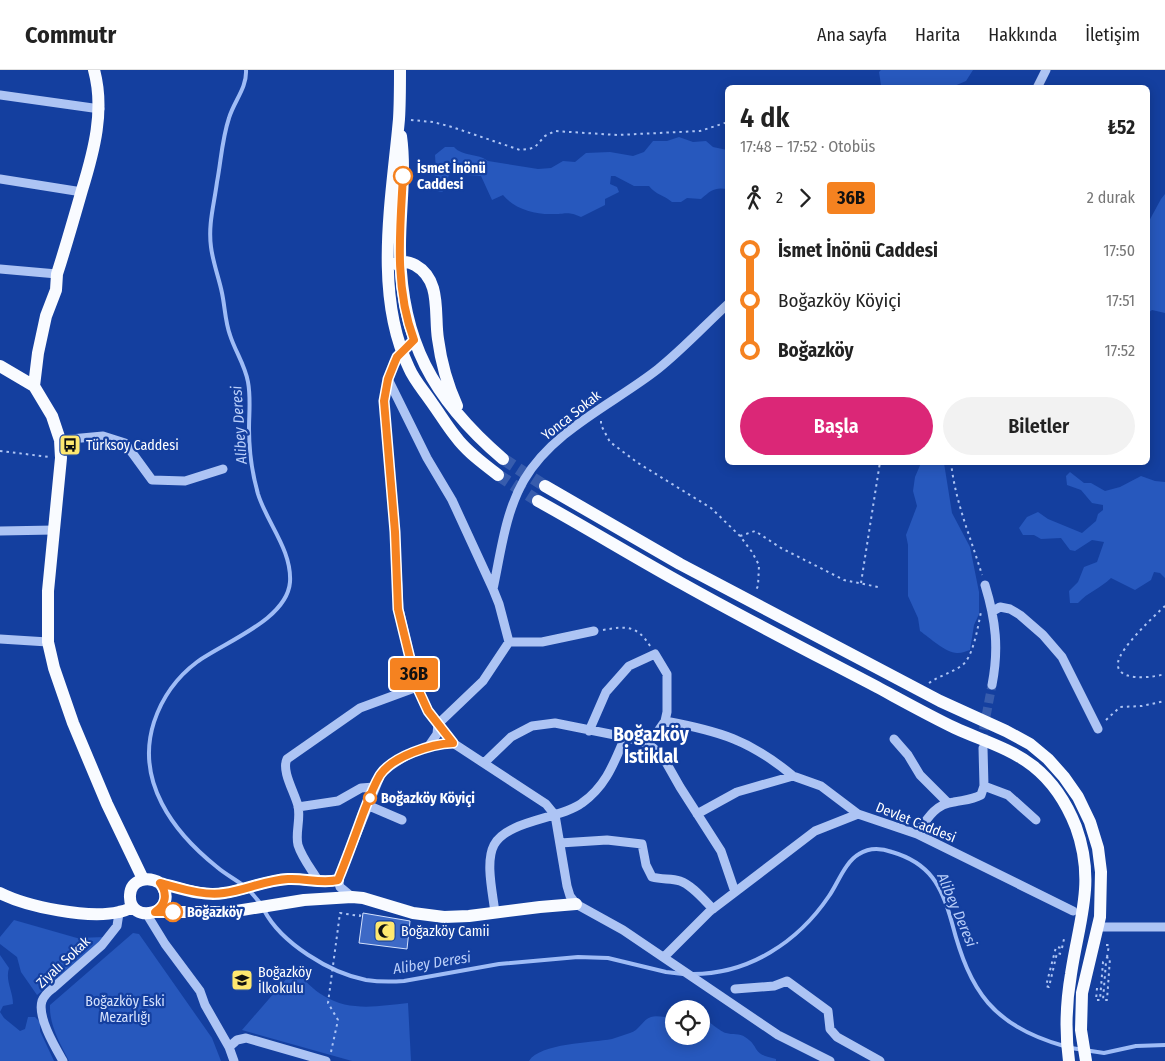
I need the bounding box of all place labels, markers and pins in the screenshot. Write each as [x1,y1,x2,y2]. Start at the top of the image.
place label: İsmet İnönü Caddesi [417,159,486,193]
marker: İsmet İnönü Caddesi [393,166,413,186]
bus stop icon: Türksoy Caddesi [58,433,82,457]
place label: Türksoy Caddesi [86,437,179,454]
place label: Boğazköy Köyiçi [381,790,475,808]
marker: Boğazköy Köyiçi [363,791,377,805]
marker: Boğazköy [163,902,183,922]
place label: Boğazköy [187,904,243,921]
mosque icon: Boğazköy Camii [373,919,397,943]
place label: Boğazköy Camii [401,923,490,940]
place label: Boğazköy İlkokulu [258,964,312,997]
school or university icon: Boğazköy İlkokulu [230,968,254,992]

